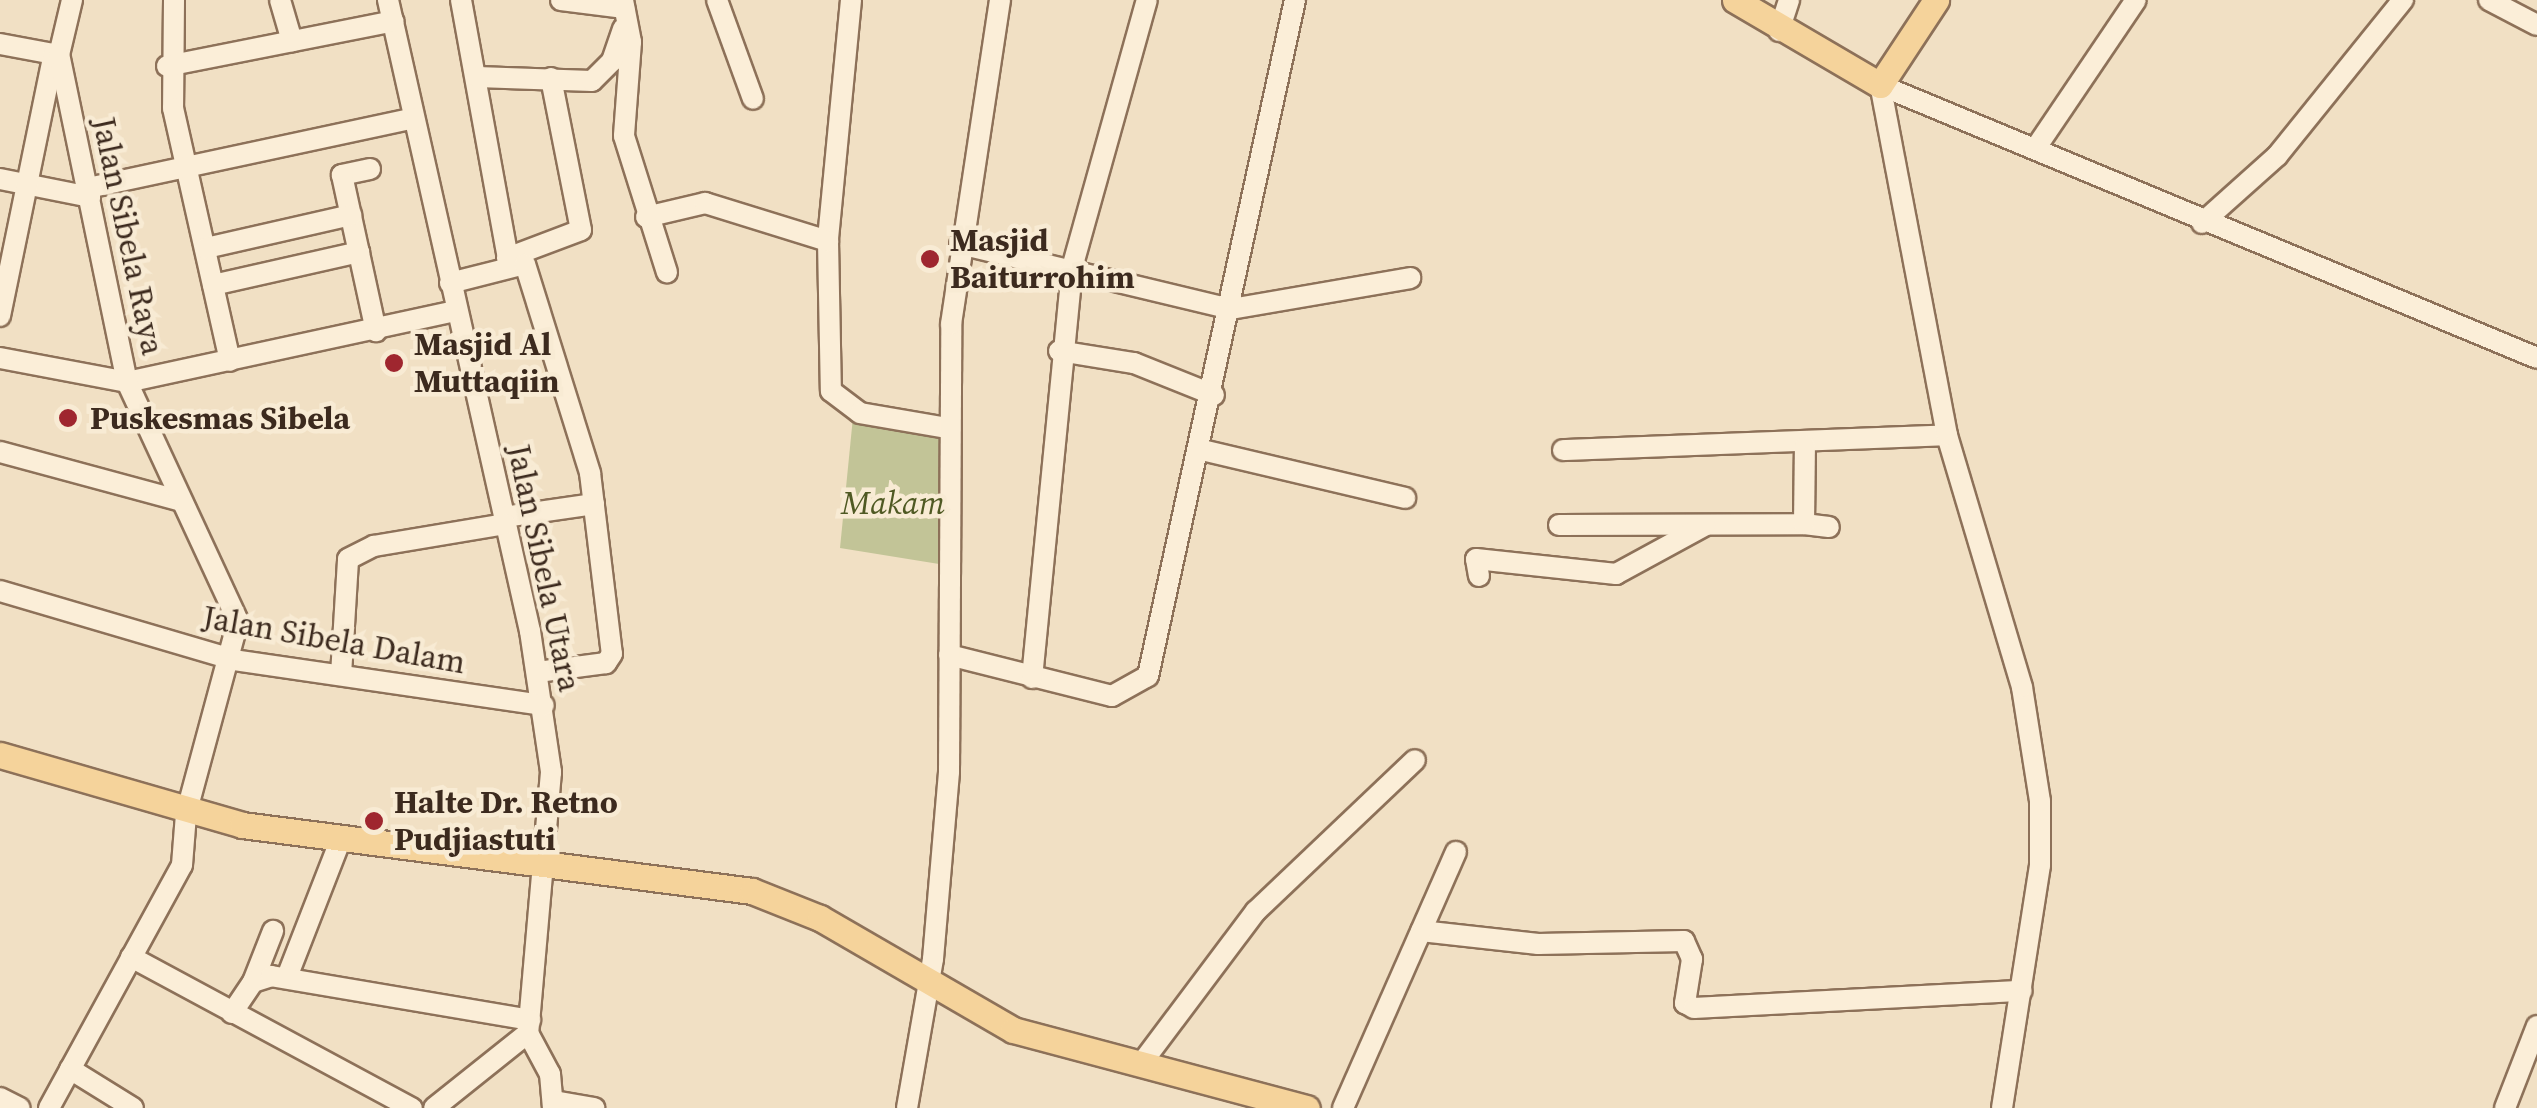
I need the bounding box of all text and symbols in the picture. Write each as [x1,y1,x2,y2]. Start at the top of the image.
street label: Jalan Sibela Raya [84,114,172,358]
place label: Masjid Baiturrohim [950,222,1135,297]
marker: Masjid Baiturrohim [919,248,941,270]
place label: Masjid Al Muttaqiin [414,326,559,401]
marker: Masjid Al Muttaqiin [383,352,405,374]
place label: Puskesmas Sibela [90,399,350,437]
marker: Puskesmas Sibela [55,405,81,431]
street label: Jalan Sibela Utara [499,441,589,695]
park label: Makam [841,484,945,522]
street label: Jalan Sibela Dalam [200,598,468,682]
place label: Halte Dr. Retno Pudjiastuti [394,784,618,859]
marker: Halte Dr. Retno Pudjiastuti [363,810,385,832]

